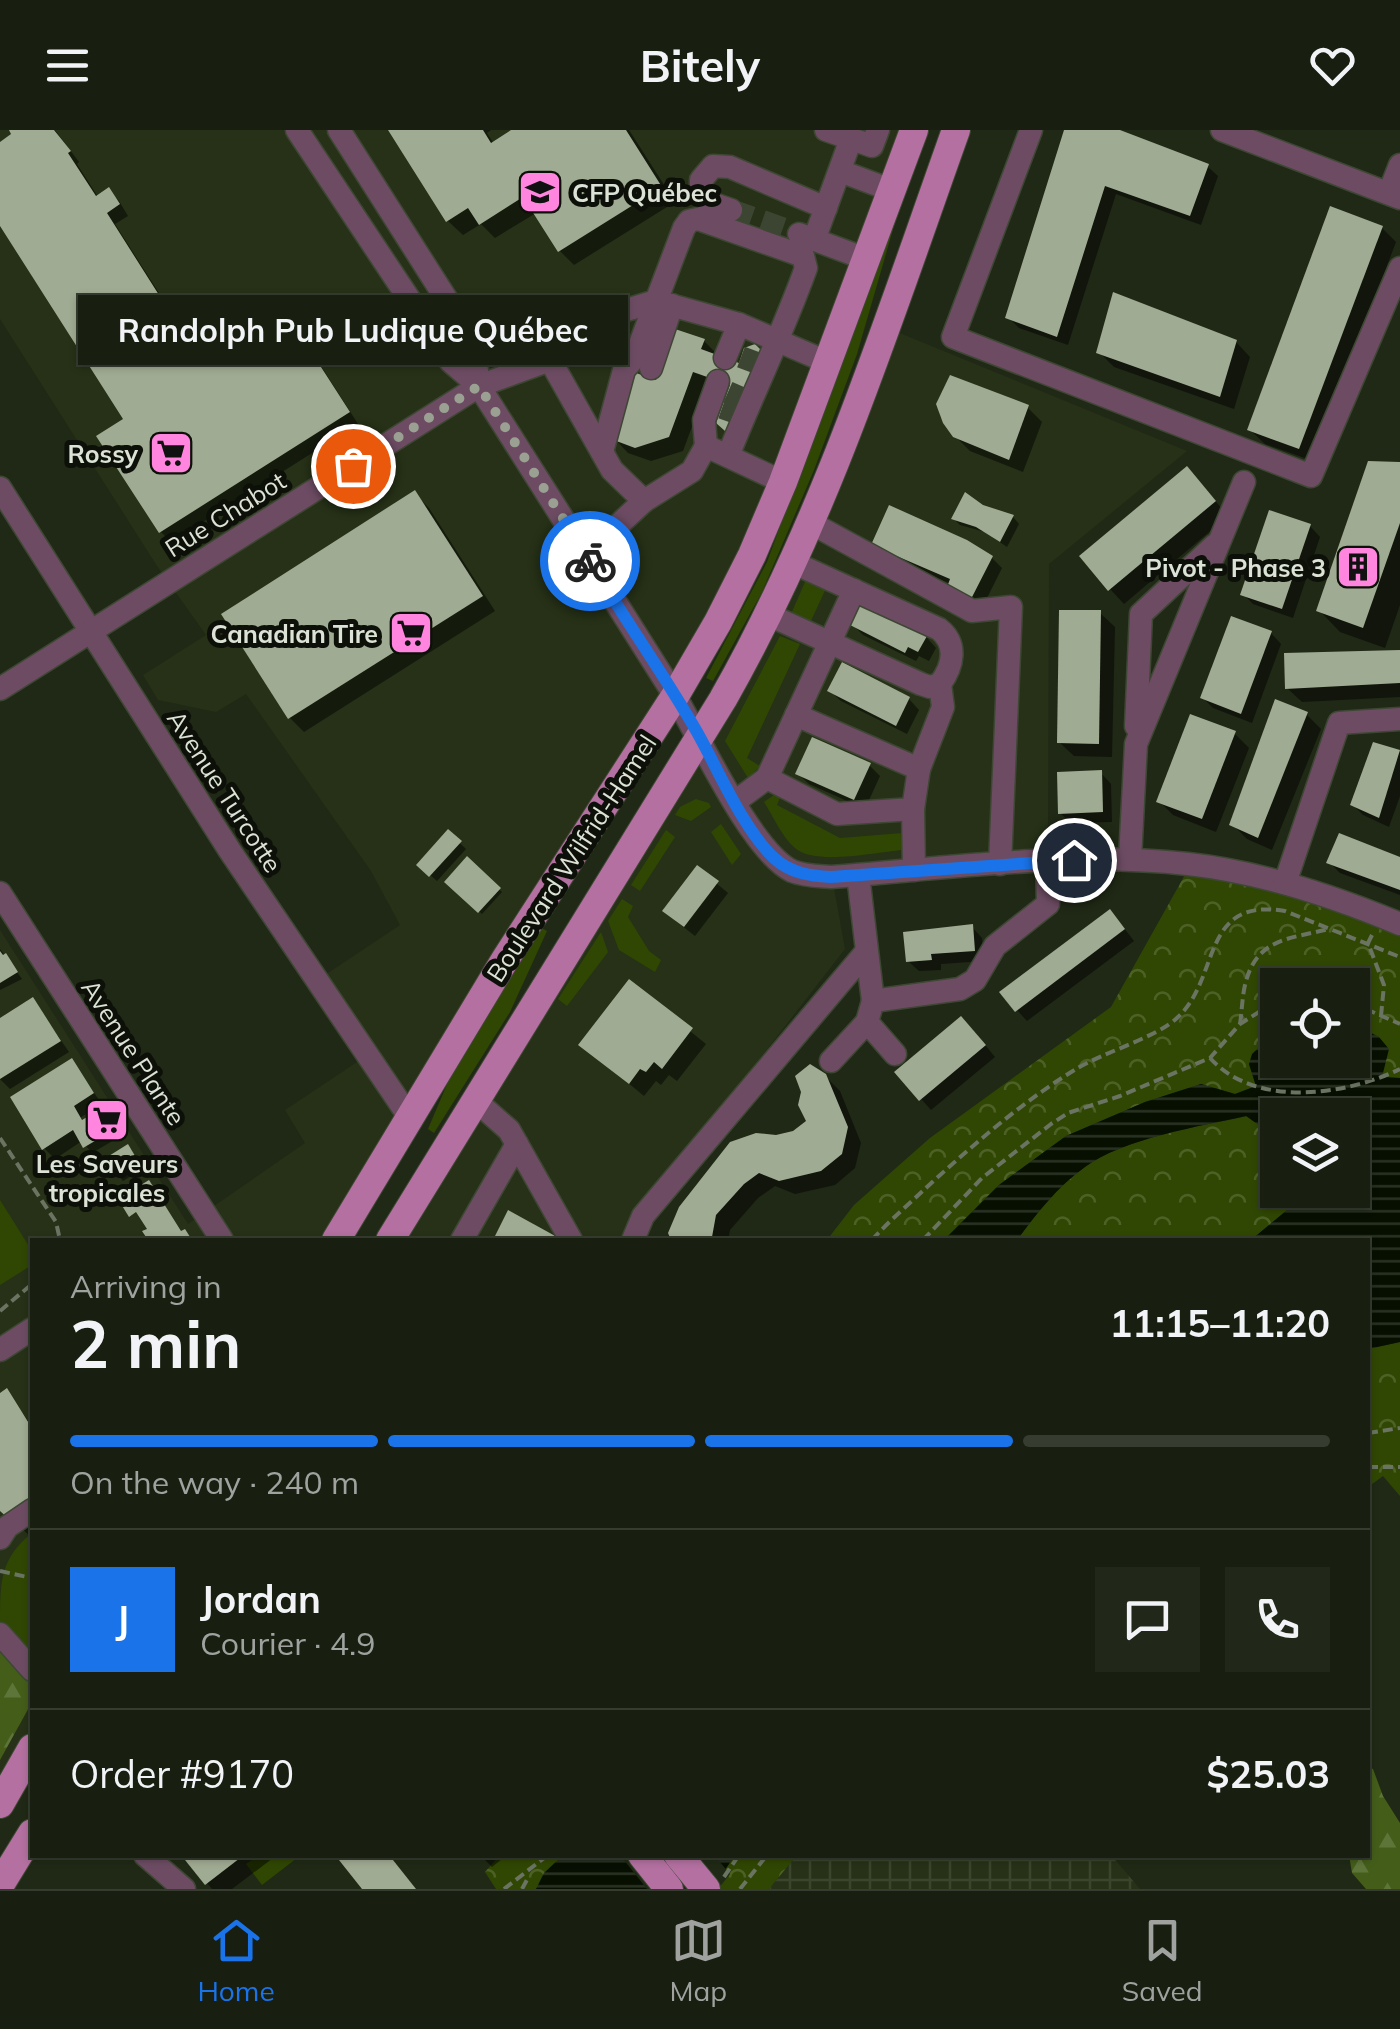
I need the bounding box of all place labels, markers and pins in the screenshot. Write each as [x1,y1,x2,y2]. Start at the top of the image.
school or university icon: CFP Québec [517,169,563,215]
place label: CFP Québec [572,177,717,208]
callout: Randolph Pub Ludique Québec [78,296,628,366]
pin [311,424,396,509]
supermarket icon: Rossy [148,430,194,476]
place label: Rossy [68,438,138,469]
building icon: Pivot - Phase 3 [1335,544,1381,590]
place label: Pivot - Phase 3 [1145,552,1326,583]
supermarket icon: Canadian Tire [388,610,434,656]
place label: Canadian Tire [210,618,378,649]
pin [1032,818,1117,903]
supermarket icon: Les Saveurs tropicales [84,1097,130,1143]
place label: Les Saveurs tropicales [36,1148,178,1208]

